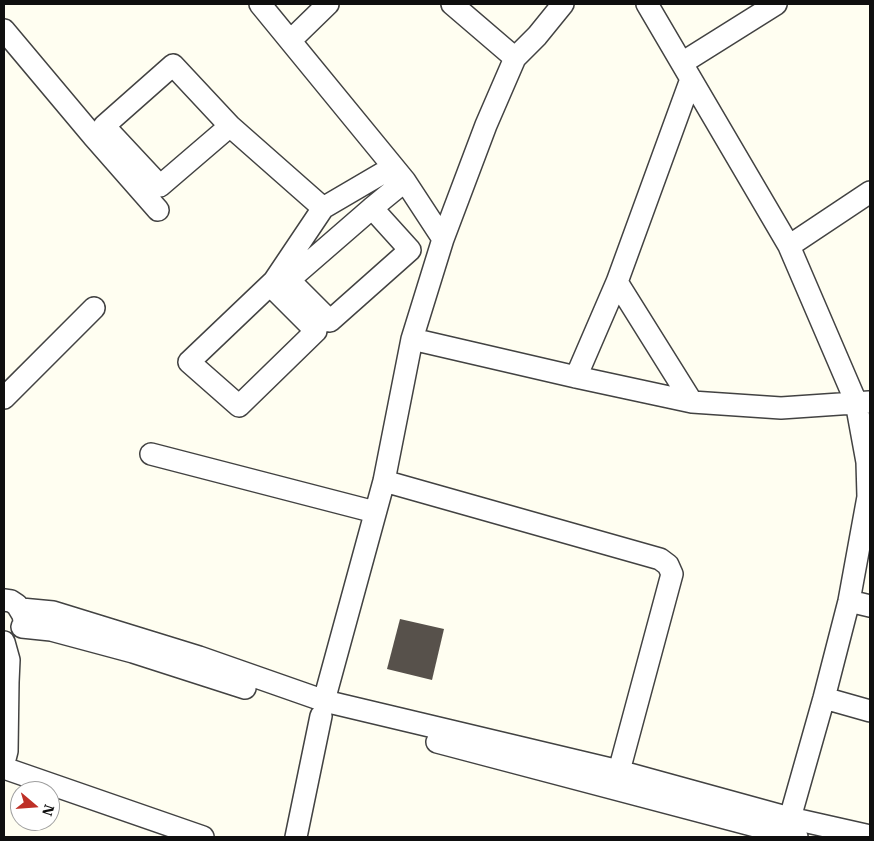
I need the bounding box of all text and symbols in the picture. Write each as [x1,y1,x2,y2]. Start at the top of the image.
north arrow [10,781,60,831]
text: N [38,802,59,818]

